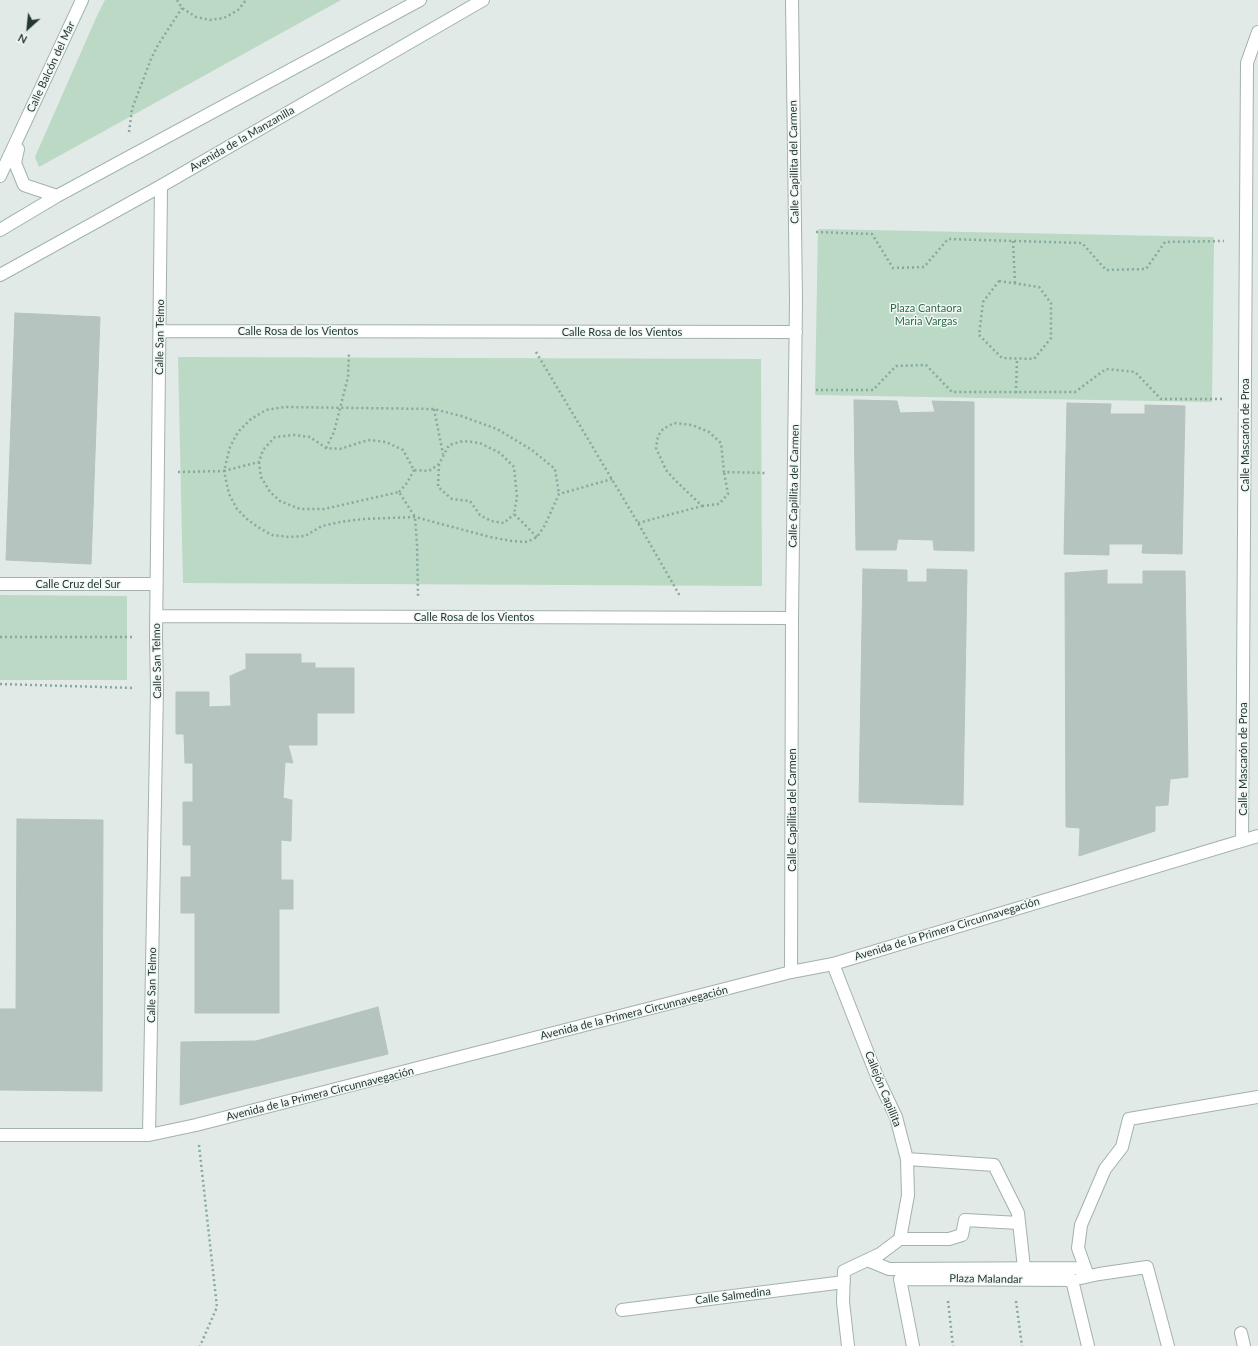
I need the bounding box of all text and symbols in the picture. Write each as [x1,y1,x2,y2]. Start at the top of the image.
north arrow [8,8,48,48]
street label: Calle Balcón del Mar [24,19,78,115]
text: N [16,31,29,47]
street label: Calle Capillita del Carmen [786,100,802,224]
street label: Avenida de la Manzanilla [187,104,297,174]
street label: Calle San Telmo [153,299,167,375]
park label: Plaza Cantaora Maria Vargas [890,301,962,327]
street label: Calle Rosa de los Vientos [238,324,358,338]
street label: Calle Rosa de los Vientos [562,325,682,339]
street label: Calle Mascarón de Proa [1238,378,1252,492]
street label: Calle Capillita del Carmen [786,424,802,548]
street label: Calle Cruz del Sur [35,577,121,591]
street label: Calle Rosa de los Vientos [414,610,534,624]
street label: Calle San Telmo [150,623,164,699]
street label: Calle Mascarón de Proa [1236,702,1250,816]
street label: Calle Capillita del Carmen [785,748,799,872]
street label: Avenida de la Primera Circunnavegación [853,894,1041,964]
street label: Calle San Telmo [145,947,159,1023]
street label: Avenida de la Primera Circunnavegación [539,983,729,1043]
street label: Callejón Capillita [862,1049,904,1129]
street label: Avenida de la Primera Circunnavegación [225,1064,415,1124]
street label: Plaza Malandar [949,1272,1023,1286]
street label: Calle Salmedina [695,1285,771,1307]

